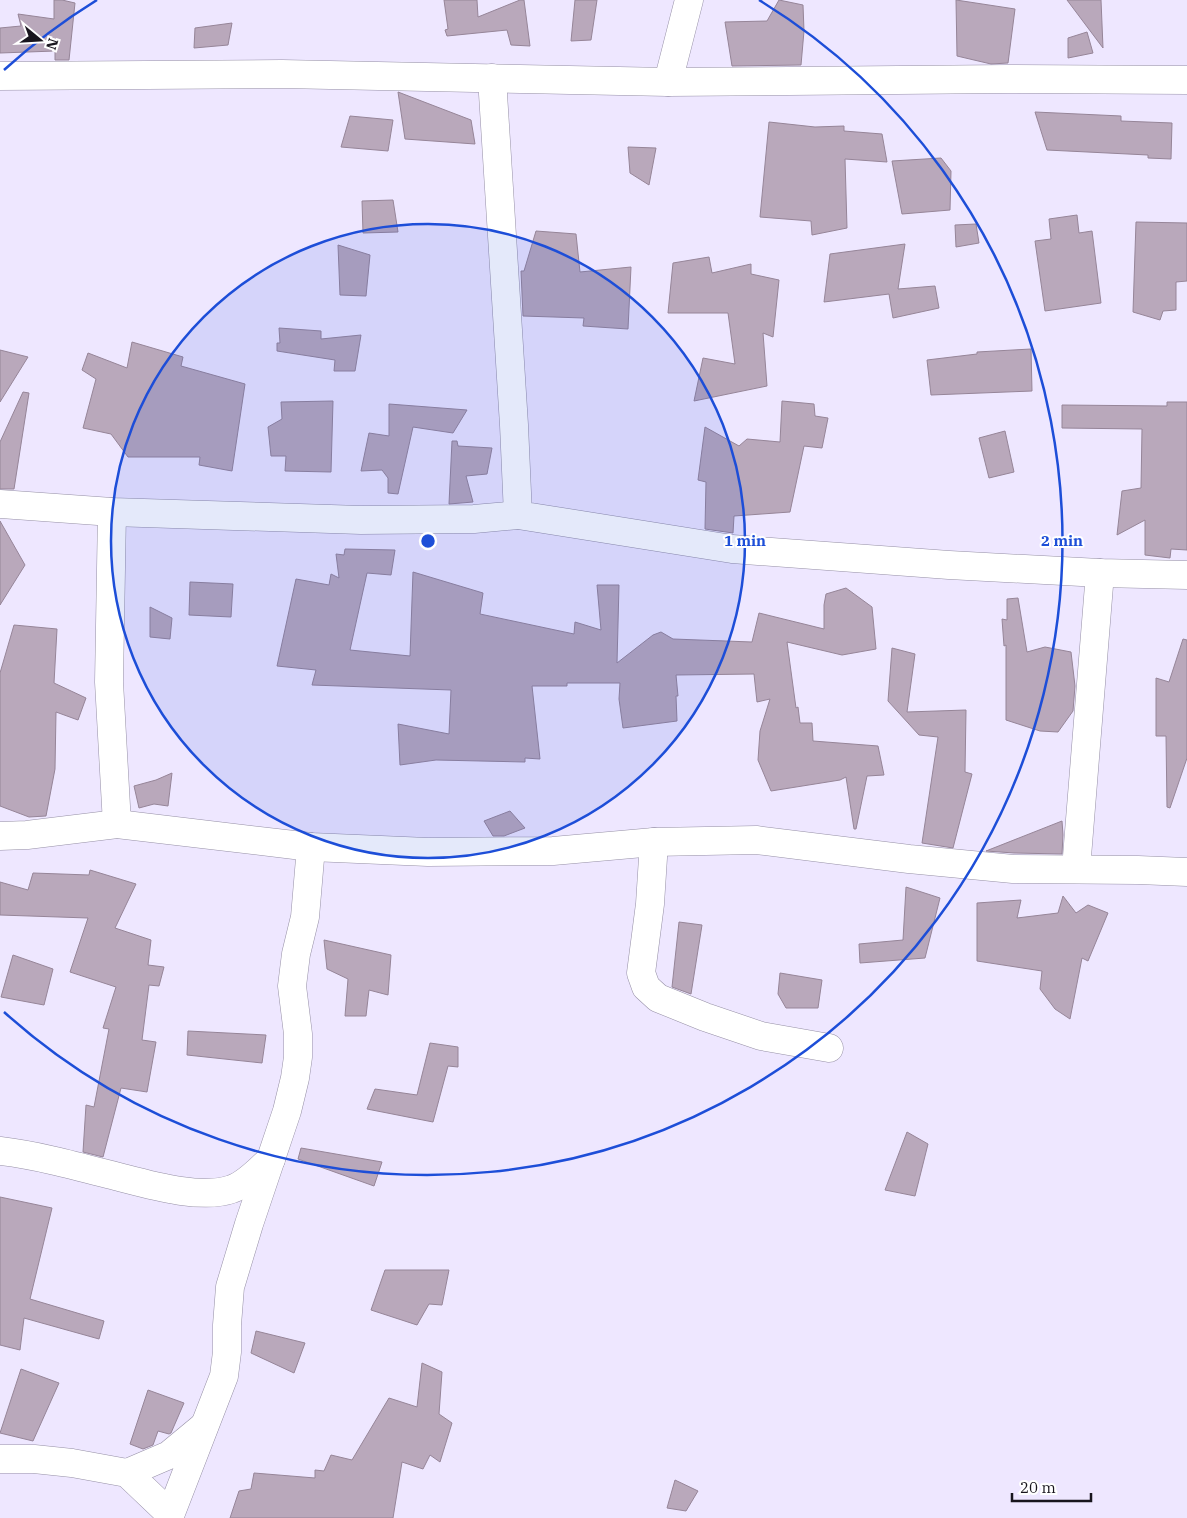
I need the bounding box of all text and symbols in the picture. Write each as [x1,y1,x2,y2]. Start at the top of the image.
north arrow [15,15,65,65]
text: N [42,36,63,52]
text: 1 min [724,531,766,550]
text: 2 min [1041,531,1083,550]
centre of rings [419,532,437,550]
scale bar [1012,1470,1091,1502]
text: 20 m [1020,1478,1056,1497]

